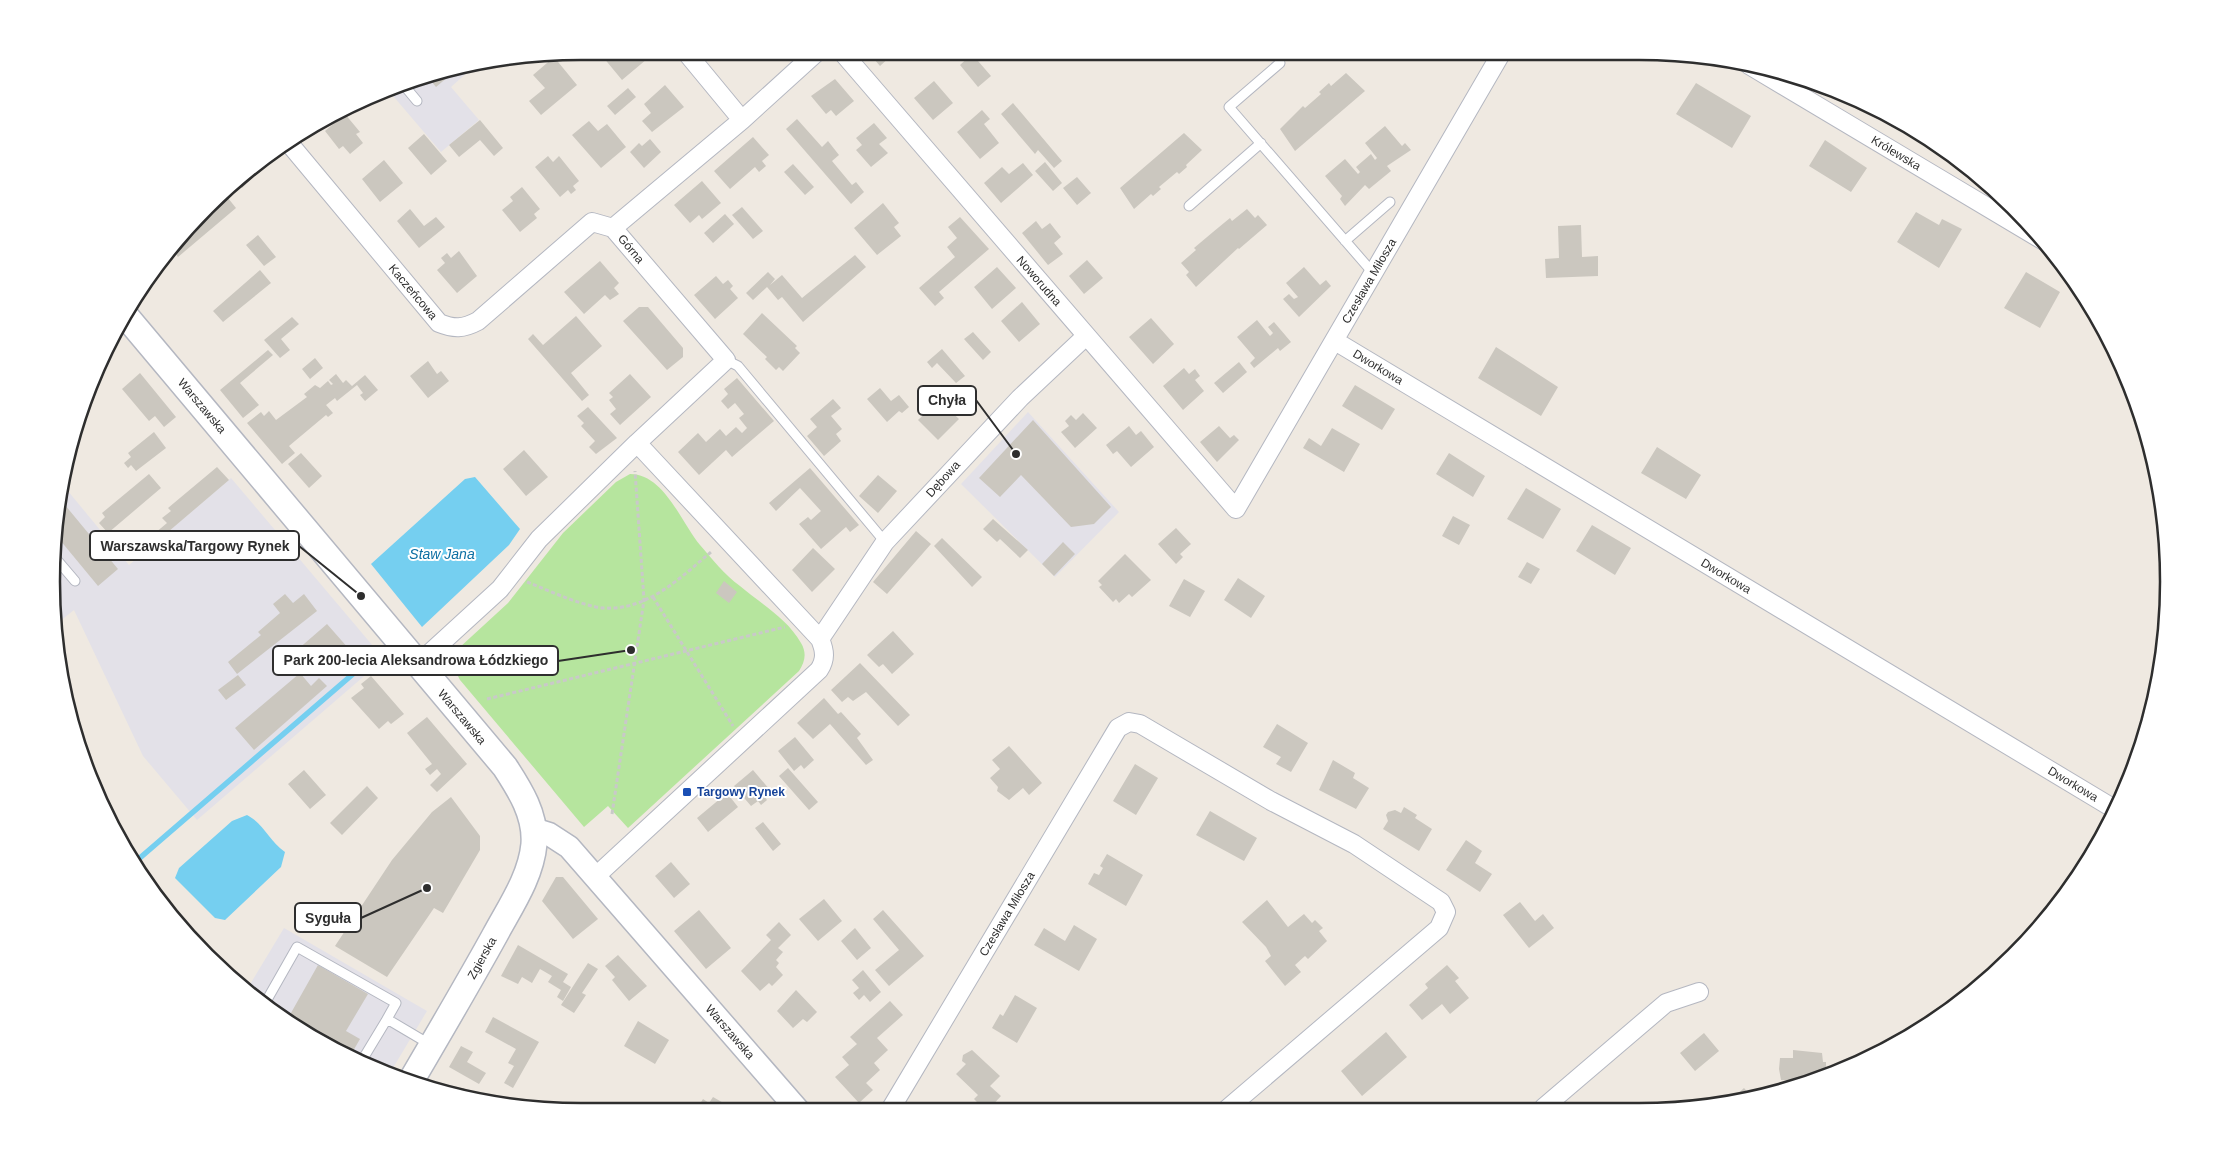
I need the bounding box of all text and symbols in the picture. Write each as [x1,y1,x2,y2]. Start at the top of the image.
street label: Królewska [1869,133,1924,173]
street label: Górna [615,232,647,267]
street label: Czesława Miłosza [1339,236,1399,326]
street label: Noworudna [1014,253,1065,309]
street label: Kaczeńcowa [386,261,440,323]
street label: Dworkowa [1350,347,1406,388]
street label: Warszawska [175,376,229,437]
callout: Chyła [918,386,976,415]
text: Chyła [928,392,966,408]
street label: Dębowa [923,458,963,500]
callout: Warszawska/Targowy Rynek [90,531,299,560]
text: Warszawska/Targowy Rynek [100,538,290,554]
water label: Staw Jana [409,546,475,562]
street label: Dworkowa [1698,556,1754,597]
callout: Park 200-lecia Aleksandrowa Łódzkiego [273,646,558,675]
text: Park 200-lecia Aleksandrowa Łódzkiego [284,652,548,668]
street label: Warszawska [435,687,489,748]
street label: Dworkowa [2045,764,2101,805]
place label: Targowy Rynek [697,785,785,799]
marker: Targowy Rynek [681,786,693,798]
street label: Czesława Miłosza [976,869,1038,959]
callout: Syguła [295,903,361,932]
text: Syguła [305,910,351,926]
street label: Zgierska [465,934,499,982]
street label: Warszawska [703,1002,758,1062]

